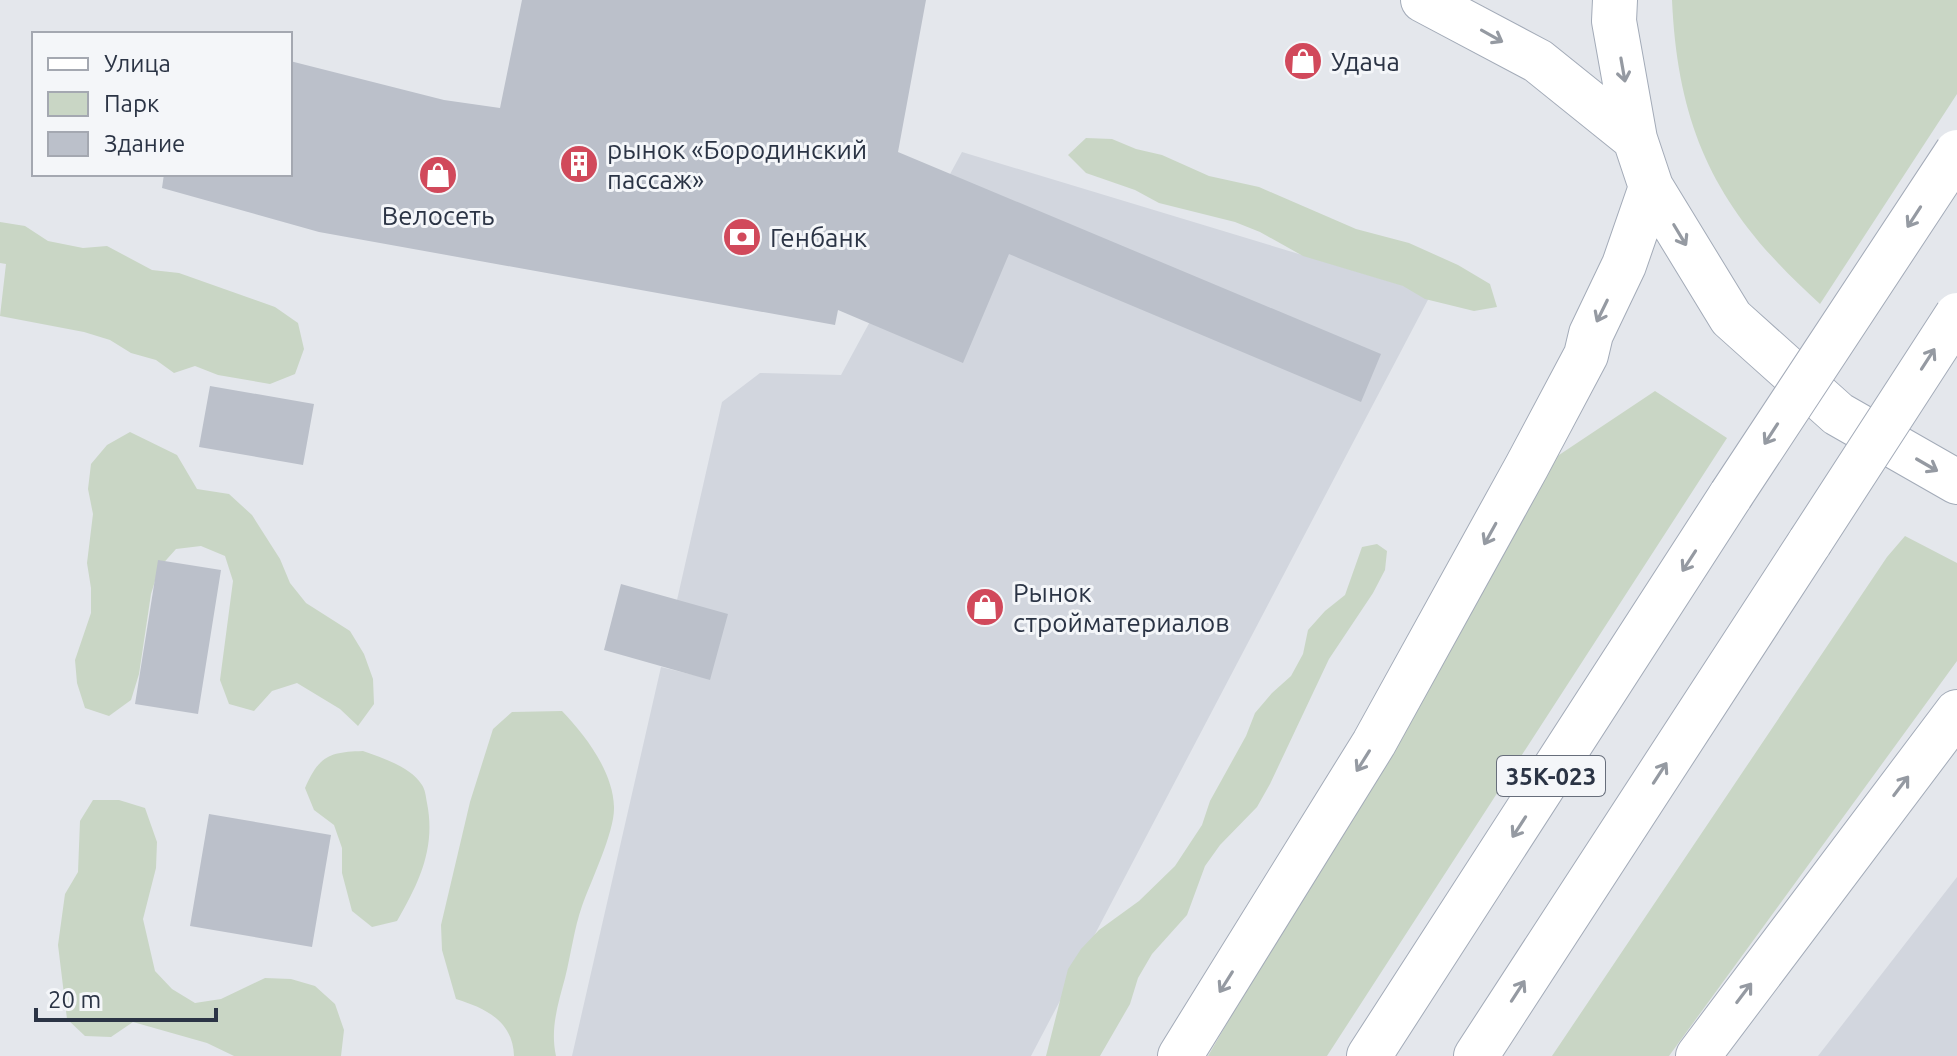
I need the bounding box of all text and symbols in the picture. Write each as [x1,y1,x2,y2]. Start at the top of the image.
one-way arrow [1480,28,1503,44]
legend [32,32,292,176]
shop icon: Удача [1282,40,1324,82]
place label: Удача [1331,47,1400,76]
text: Улица [104,50,171,77]
one-way arrow [1616,57,1631,82]
text: Парк [104,90,159,117]
text: Здание [104,130,185,157]
place label: рынок «Бородинский пассаж» [607,135,867,194]
building icon: рынок «Бородинский пассаж» [558,143,600,185]
shop icon: Велосеть [417,154,459,196]
place label: Велосеть [382,201,494,230]
one-way arrow [1906,205,1922,227]
bank icon: Генбанк [721,216,763,258]
place label: Генбанк [770,223,867,252]
one-way arrow [1672,223,1688,246]
one-way arrow [1593,299,1609,323]
one-way arrow [1920,348,1937,370]
one-way arrow [1762,422,1779,444]
one-way arrow [1915,457,1938,473]
one-way arrow [1481,522,1497,545]
one-way arrow [1681,549,1697,572]
place label: Рынок стройматериалов [1013,578,1230,637]
shop icon: Рынок стройматериалов [964,586,1006,628]
one-way arrow [1354,749,1370,772]
road number: 35К-023 [1497,756,1605,796]
one-way arrow [1652,762,1668,784]
one-way arrow [1893,776,1910,797]
one-way arrow [1510,815,1526,838]
one-way arrow [1218,970,1234,993]
scale bar [36,972,216,1022]
one-way arrow [1510,980,1526,1002]
one-way arrow [1736,983,1753,1004]
text: 20 m [48,986,101,1013]

